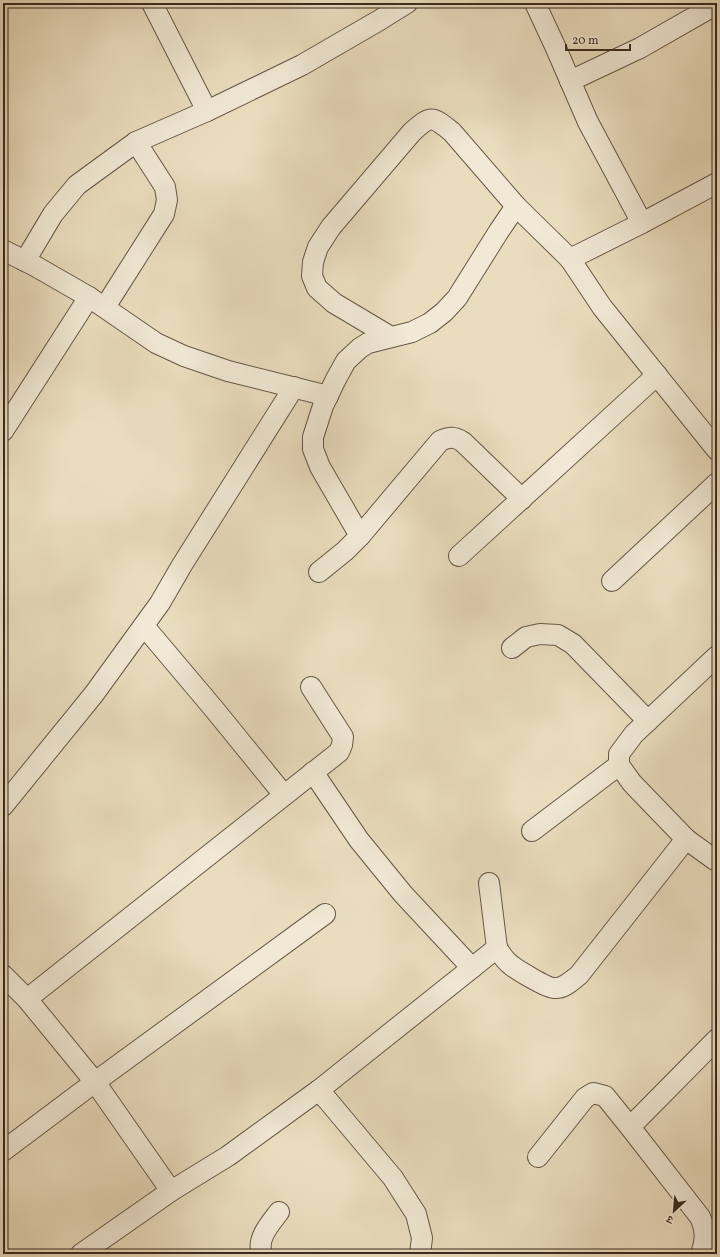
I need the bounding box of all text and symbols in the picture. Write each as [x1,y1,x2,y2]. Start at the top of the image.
scale bar [566,26,630,52]
text: 20 m [572,33,599,49]
north arrow [654,1191,694,1231]
text: उ [663,1210,677,1227]

